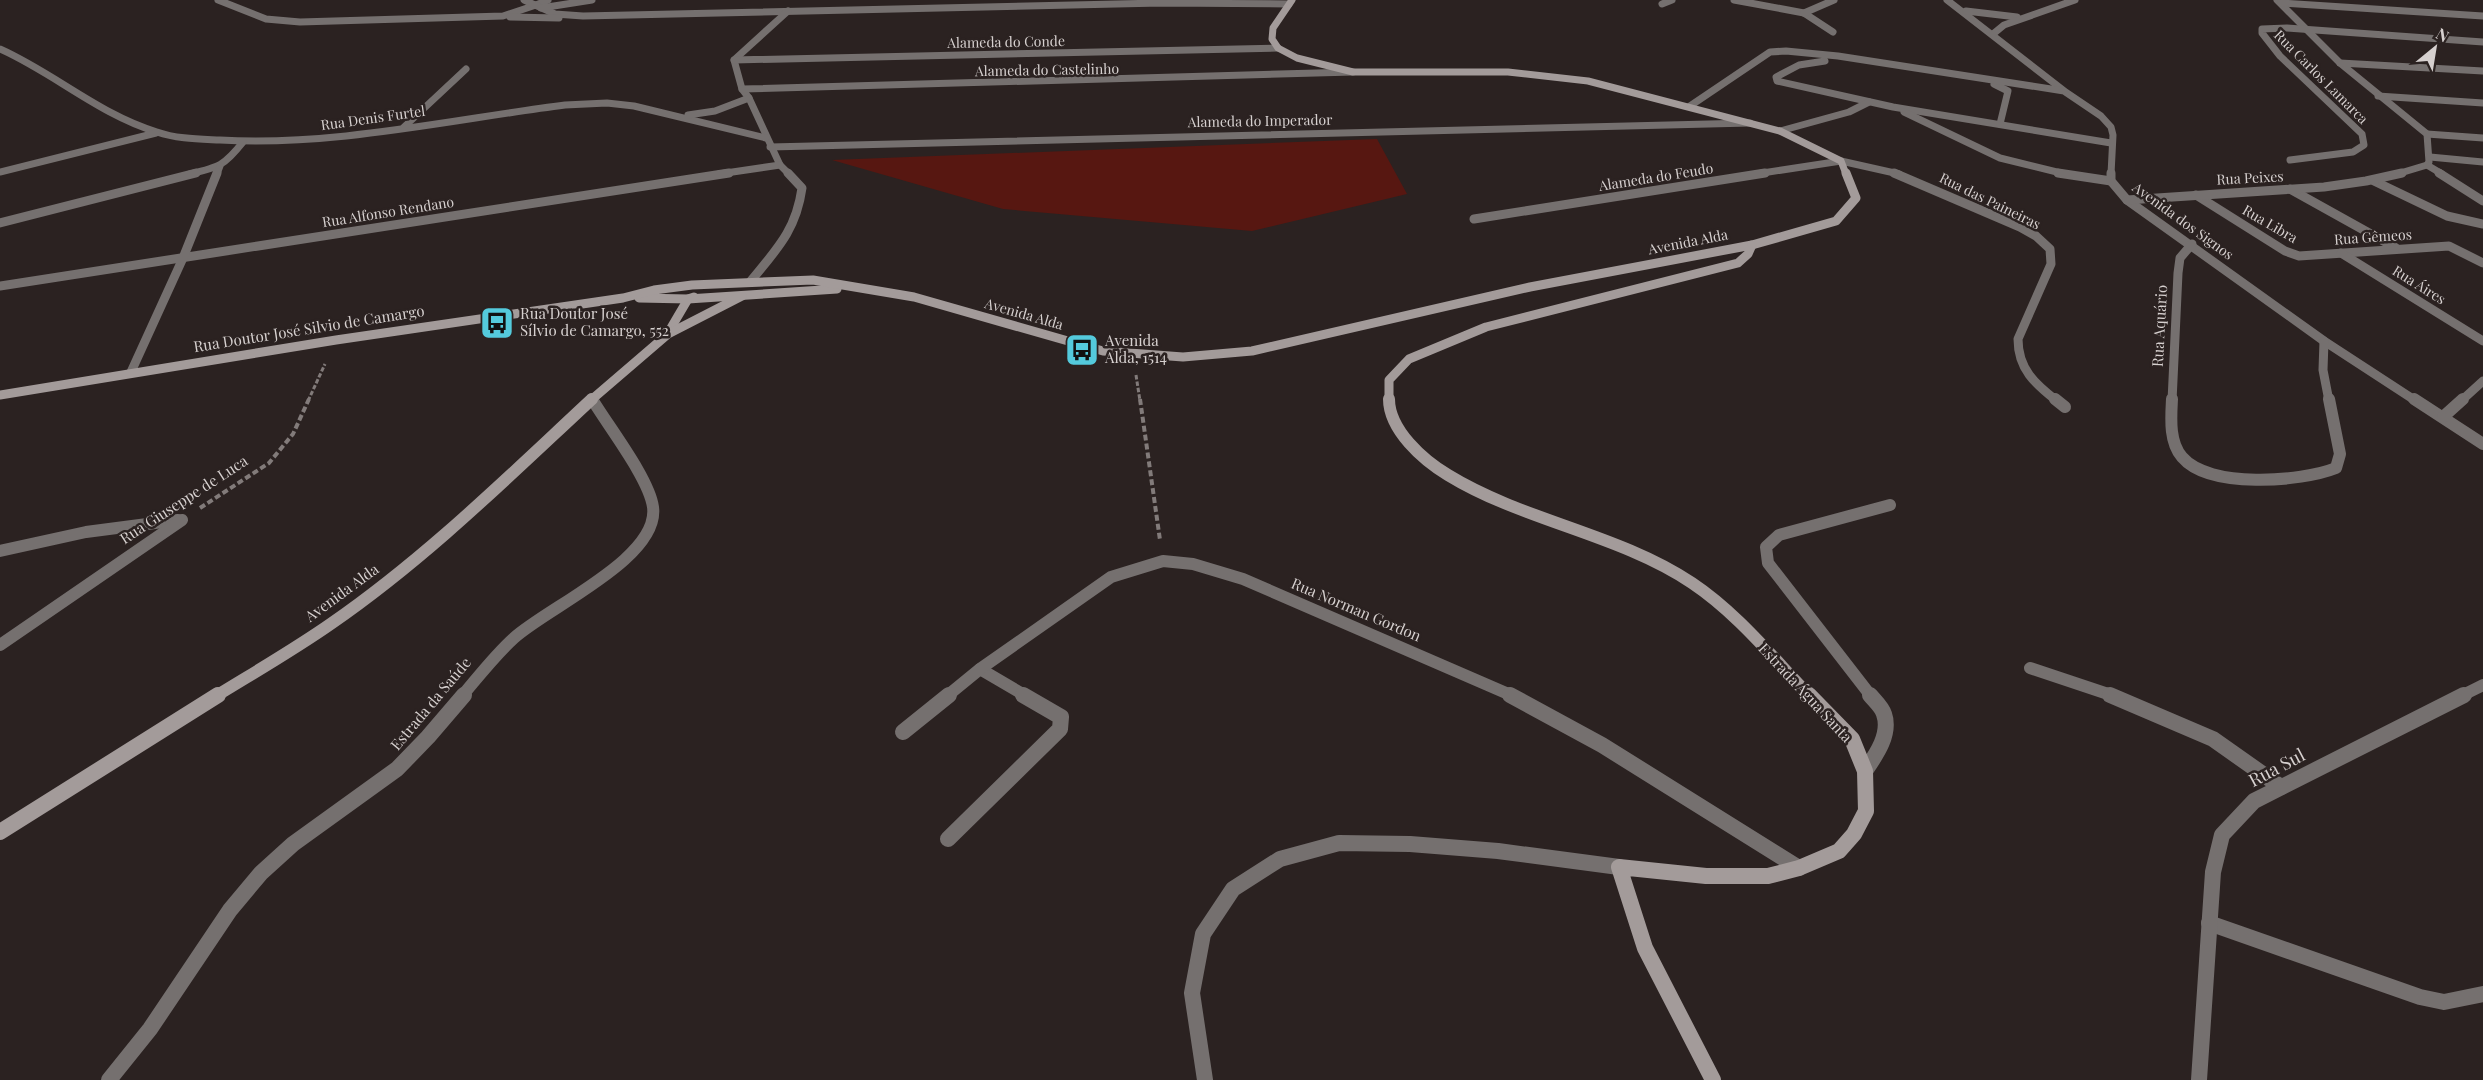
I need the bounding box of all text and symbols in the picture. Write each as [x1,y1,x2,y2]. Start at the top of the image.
north arrow [2405,18,2465,78]
text: N [2432,23,2453,47]
street label: Rua Carlos Lamarca [2270,25,2373,128]
street label: Alameda do Conde [946,31,1065,52]
street label: Alameda do Castelinho [974,59,1120,80]
street label: Rua Denis Furtel [319,101,426,134]
street label: Alameda do Imperador [1187,110,1333,131]
street label: Alameda do Feudo [1596,158,1715,195]
street label: Rua Peixes [2216,166,2284,189]
street label: Rua das Paineiras [1936,168,2044,233]
street label: Avenida dos Signos [2128,177,2238,264]
street label: Rua Alfonso Rendano [321,192,456,231]
street label: Rua Libra [2239,200,2301,247]
street label: Avenida Alda [1645,224,1729,259]
street label: Rua Gêmeos [2333,224,2412,249]
street label: Rua Áires [2389,261,2449,308]
street label: Rua Aquário [2147,284,2171,368]
street label: Avenida Alda [982,293,1066,334]
street label: Rua Doutor José Silvio de Camargo [192,300,426,356]
place label: Rua Doutor José Sílvio de Camargo, 552 [520,303,669,340]
bus stop icon: Rua Doutor José Sílvio de Camargo, 552 [479,305,515,341]
place label: Avenida Alda, 1514 [1104,330,1167,367]
bus stop icon: Avenida Alda, 1514 [1064,332,1100,368]
street label: Rua Giuseppe de Luca [116,450,252,548]
street label: Avenida Alda [300,558,383,626]
street label: Rua Norman Gordon [1288,573,1424,645]
street label: Estrada Água Santa [1754,638,1857,747]
street label: Estrada da Saúde [385,653,475,754]
street label: Rua Sul [2244,742,2309,792]

